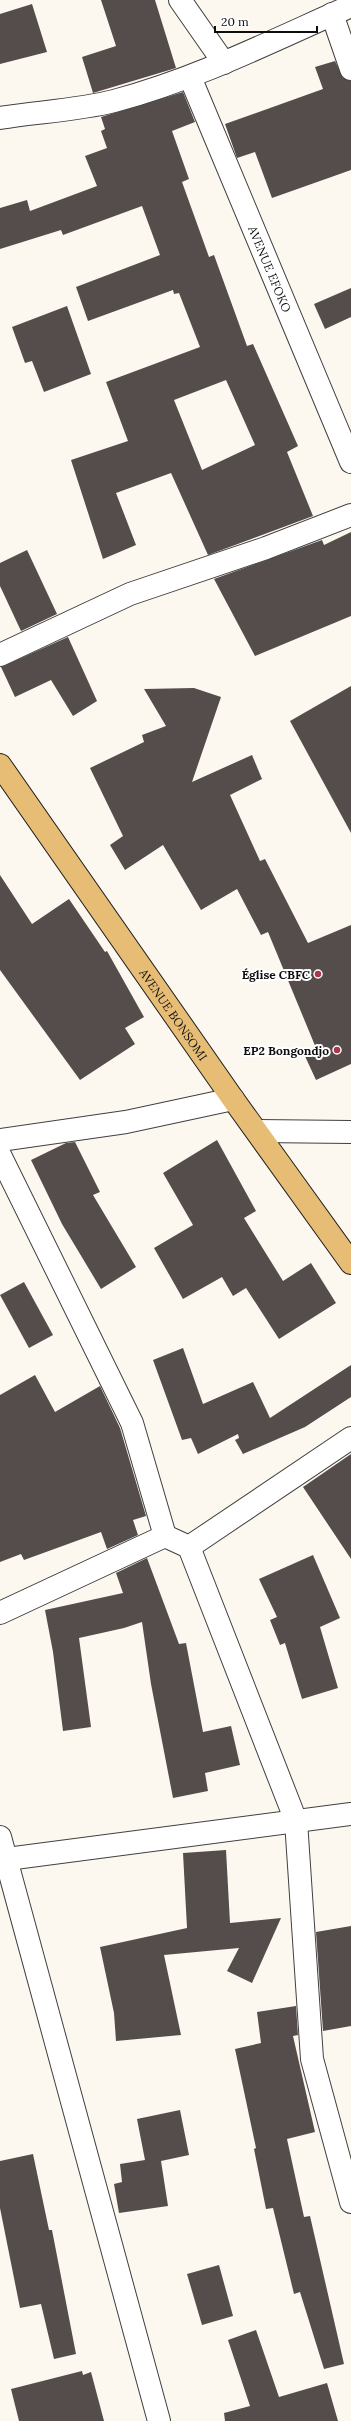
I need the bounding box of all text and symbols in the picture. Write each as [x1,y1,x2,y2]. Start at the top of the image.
scale bar [215,8,317,34]
text: 20 m [221,14,249,29]
street label: AVENUE EFOKO [245,223,295,314]
street label: AVENUE BONSOMI [136,965,211,1063]
place label: Église CBFC [242,967,311,982]
marker: Église CBFC [313,969,323,979]
place label: EP2 Bongondjo [243,1043,329,1058]
marker: EP2 Bongondjo [332,1045,342,1055]

